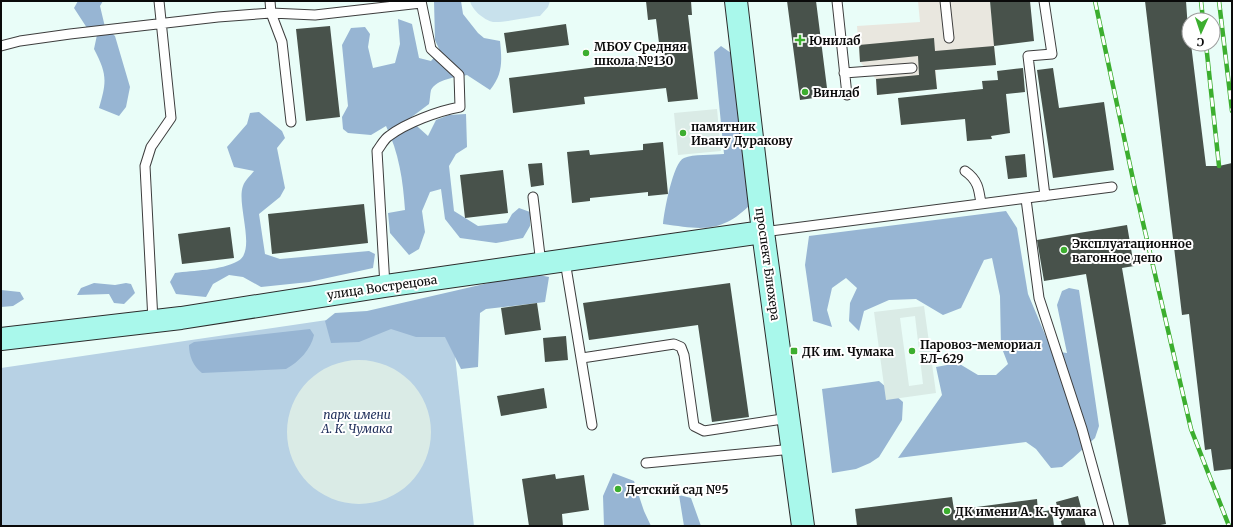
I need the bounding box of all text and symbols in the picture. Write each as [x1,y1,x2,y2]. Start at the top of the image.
north arrow [1181,12,1221,52]
place label: Юнилаб [809,33,860,48]
marker: Юнилаб [794,34,806,46]
text: С [1196,35,1204,49]
place label: МБОУ Средняя школа №130 [594,39,687,68]
marker: МБОУ Средняя школа №130 [581,48,591,58]
place label: Винлаб [813,85,860,100]
marker: Винлаб [800,87,810,97]
place label: памятник Ивану Дуракову [691,119,794,148]
marker: памятник Ивану Дуракову [678,128,688,138]
street label: проспект Блюхера [753,207,783,322]
place label: Эксплуатационное вагонное депо [1072,236,1192,265]
marker: Эксплуатационное вагонное депо [1059,245,1069,255]
street label: улица Вострецова [326,272,439,302]
place label: Паровоз-мемориал ЕЛ-629 [920,337,1042,366]
place label: ДК им. Чумака [802,344,894,359]
marker: ДК им. Чумака [789,346,799,356]
marker: Паровоз-мемориал ЕЛ-629 [907,346,917,356]
park label: парк имени А. К. Чумака [320,407,393,436]
place label: Детский сад №5 [626,482,729,497]
marker: Детский сад №5 [613,484,623,494]
place label: ДК имени А. К. Чумака [955,504,1097,519]
marker: ДК имени А. К. Чумака [942,506,952,516]

